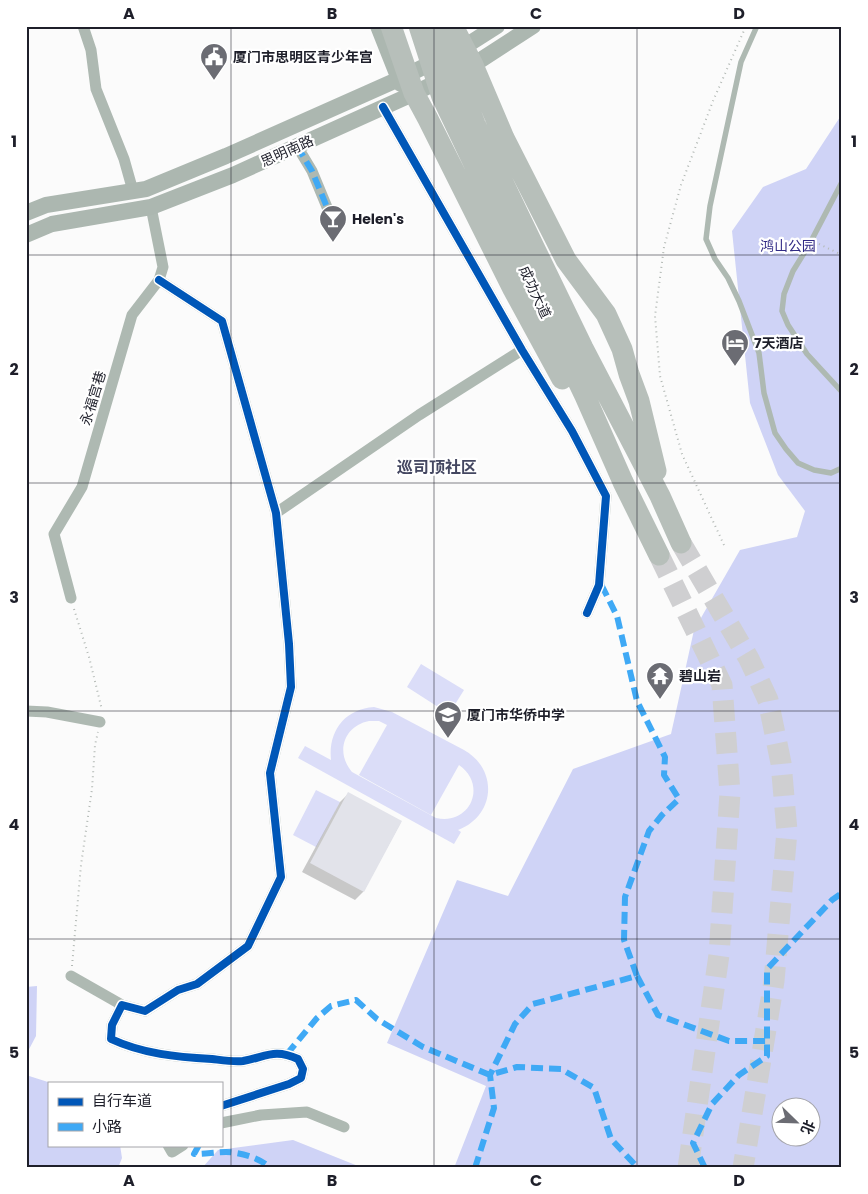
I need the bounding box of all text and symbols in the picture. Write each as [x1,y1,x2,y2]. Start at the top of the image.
text: A [123,2,135,25]
text: B [327,2,337,25]
text: C [530,2,542,25]
text: D [733,2,745,25]
public building icon: 厦门市思明区青少年宫 [199,42,229,81]
place label: 厦门市思明区青少年宫 [233,47,373,67]
text: 1 [11,130,17,153]
street label: 思明南路 [257,130,317,172]
text: 1 [851,130,857,153]
bar icon: Helen's [318,204,348,243]
place label: Helen's [352,209,404,229]
park label: 鸿山公园 [760,236,816,256]
street label: 成功大道 [514,262,556,322]
hotel icon: 7天酒店 [720,328,750,367]
place label: 7天酒店 [754,333,804,353]
text: 2 [9,358,19,381]
text: 2 [849,358,859,381]
street label: 永福宫巷 [75,368,111,428]
district label: 巡司顶社区 [397,456,477,479]
text: 3 [9,586,19,609]
text: 3 [849,586,859,609]
temple icon: 碧山岩 [645,661,675,700]
place label: 碧山岩 [679,666,721,686]
school or university icon: 厦门市华侨中学 [433,700,463,739]
place label: 厦门市华侨中学 [467,705,565,725]
text: 4 [9,813,20,836]
text: 4 [849,813,860,836]
text: 5 [9,1041,19,1064]
text: 5 [849,1041,859,1064]
legend [48,1082,222,1146]
text: 自行车道 [92,1090,152,1111]
north arrow [770,1096,820,1146]
text: 小路 [92,1116,122,1137]
text: 北 [796,1117,820,1137]
text: A [123,1169,135,1192]
text: B [327,1169,337,1192]
text: C [530,1169,542,1192]
text: D [733,1169,745,1192]

